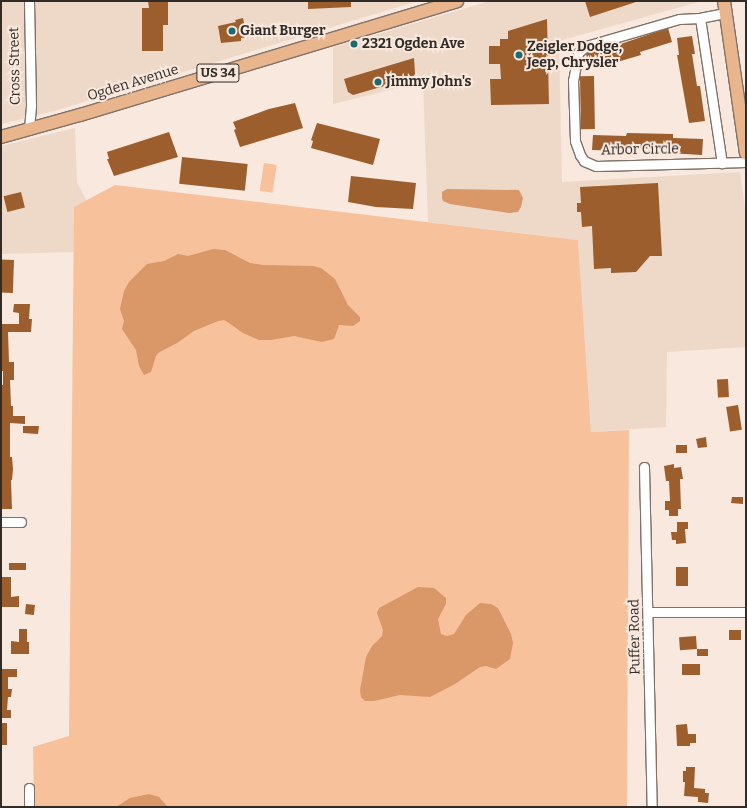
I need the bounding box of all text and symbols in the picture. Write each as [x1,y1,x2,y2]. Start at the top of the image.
place label: Giant Burger [240,23,326,39]
marker: Giant Burger [227,26,237,36]
street label: Cross Street [6,27,24,105]
place label: 2321 Ogden Ave [362,36,465,52]
marker: 2321 Ogden Ave [349,39,359,49]
place label: Zeigler Dodge, Jeep, Chrysler [527,39,622,72]
marker: Zeigler Dodge, Jeep, Chrysler [514,50,524,60]
street label: Ogden Avenue [85,61,181,105]
road number: US 34 [196,62,240,84]
place label: Jimmy John's [386,74,471,90]
marker: Jimmy John's [373,77,383,87]
street label: Arbor Circle [601,141,679,159]
street label: Puffer Road [626,599,644,675]

